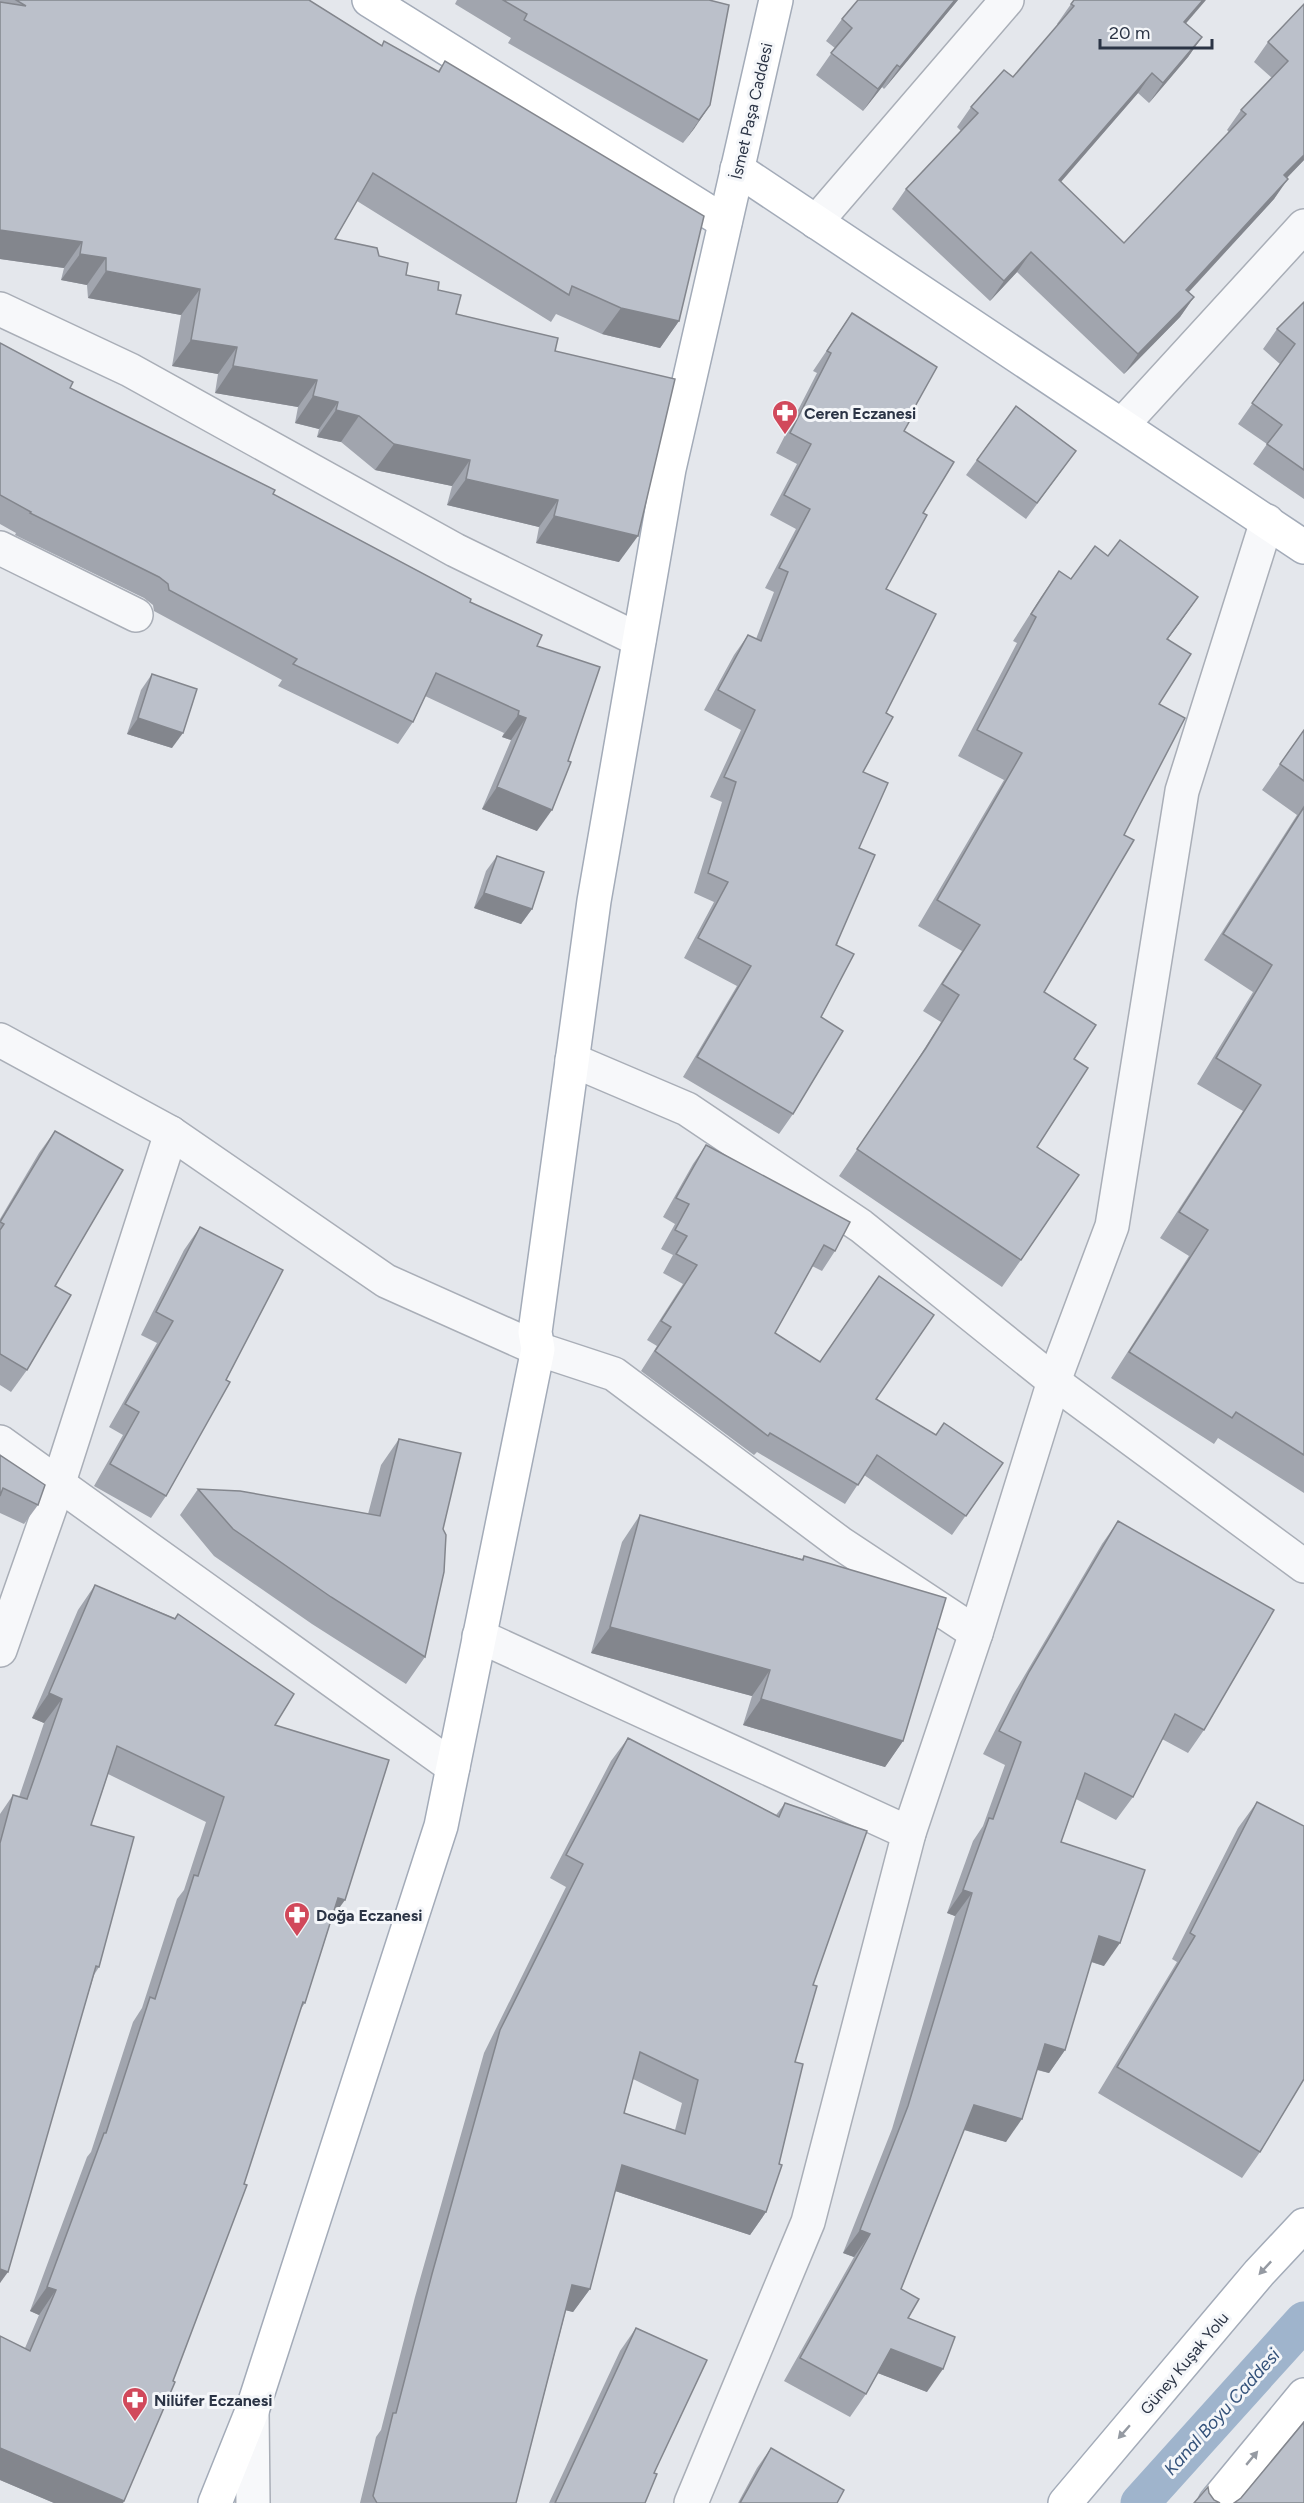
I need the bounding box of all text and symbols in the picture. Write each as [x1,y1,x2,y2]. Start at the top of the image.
scale bar [1100,12,1212,50]
text: 20 m [1109,22,1150,44]
street label: İsmet Paşa Caddesi [727,41,776,181]
pharmacy icon: Ceren Eczanesi [770,398,800,436]
place label: Ceren Eczanesi [804,404,916,423]
pharmacy icon: Doğa Eczanesi [282,1900,312,1938]
place label: Doğa Eczanesi [316,1906,422,1925]
one-way arrow [1259,2260,1272,2275]
street label: Güney Kuşak Yolu [1136,2308,1233,2418]
water label: Kanal Boyu Caddesi [1159,2344,1285,2480]
pharmacy icon: Nilüfer Eczanesi [120,2385,150,2423]
place label: Nilüfer Eczanesi [154,2391,272,2410]
one-way arrow [1118,2424,1131,2440]
one-way arrow [1246,2450,1259,2466]

